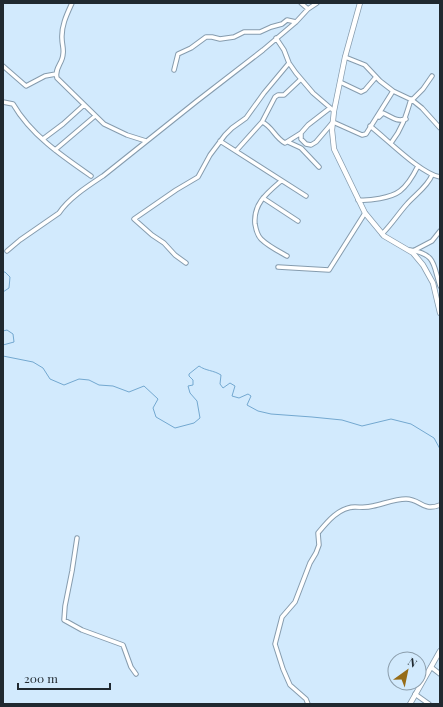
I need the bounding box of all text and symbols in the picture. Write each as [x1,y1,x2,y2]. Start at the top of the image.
north arrow [387,651,427,691]
text: N [405,654,420,671]
scale bar [18,665,110,691]
text: 200 m [24,670,58,686]

